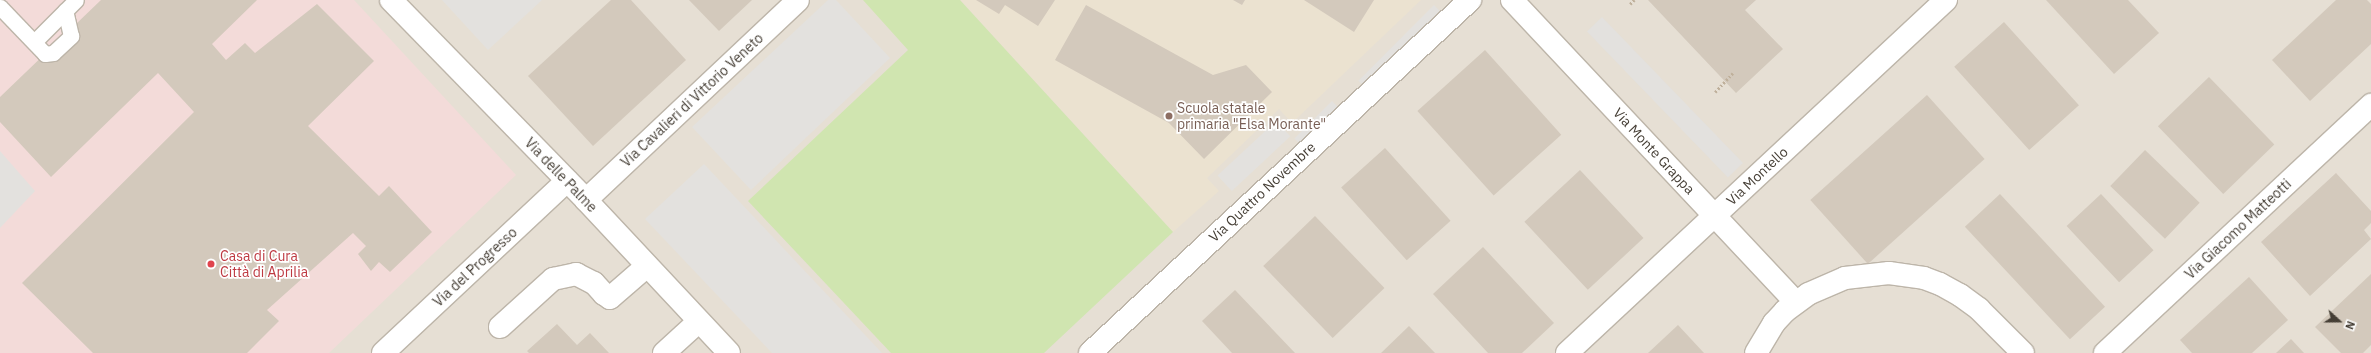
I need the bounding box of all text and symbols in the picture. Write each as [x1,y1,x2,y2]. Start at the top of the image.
street label: Via Cavalieri di Vittorio Veneto [617,30,767,170]
place label: Scuola statale primaria "Elsa Morante" [1177,100,1326,132]
street label: Via Monte Grappa [1610,104,1698,198]
marker: Scuola statale primaria "Elsa Morante" [1164,111,1174,121]
street label: Via delle Palme [521,134,601,216]
street label: Via Quattro Novembre [1205,138,1319,246]
street label: Via Montello [1723,143,1791,209]
street label: Via Giacomo Matteotti [2181,175,2295,283]
street label: Via del Progresso [430,224,520,310]
place label: Casa di Cura Città di Aprilia [220,248,308,280]
marker: Casa di Cura Città di Aprilia [205,258,217,270]
north arrow [2319,301,2359,341]
text: N [2342,319,2358,332]

